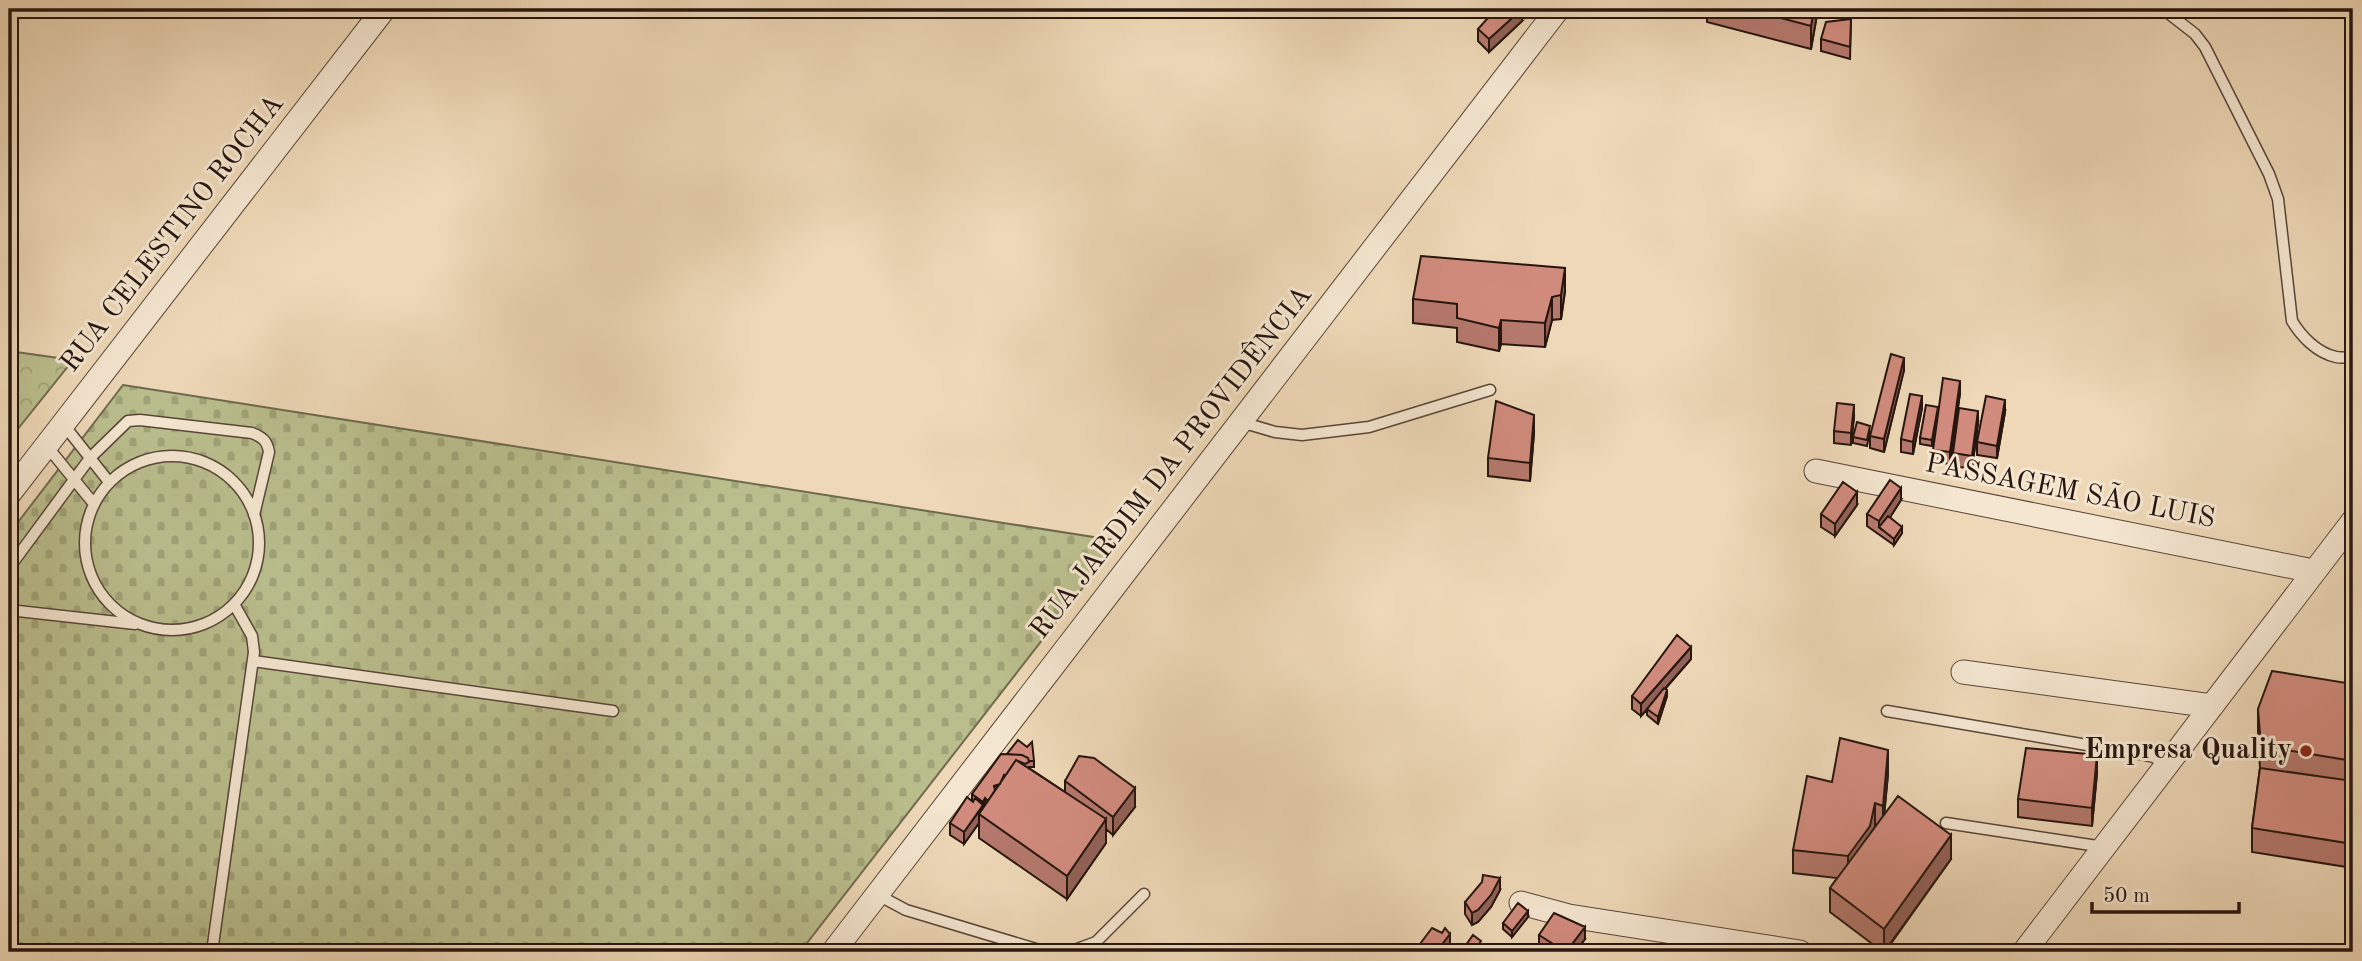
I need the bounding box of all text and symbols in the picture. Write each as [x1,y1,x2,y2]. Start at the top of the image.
street label: RUA CELESTINO ROCHA [56,90,290,378]
street label: RUA JARDIM DA PROVIDÊNCIA [1022,278,1318,644]
street label: PASSAGEM SÃO LUIS [1923,445,2218,534]
place label: Empresa Quality [2084,737,2292,765]
marker: Empresa Quality [2298,743,2314,759]
scale bar [2092,870,2240,914]
text: 50 m [2103,886,2150,907]

